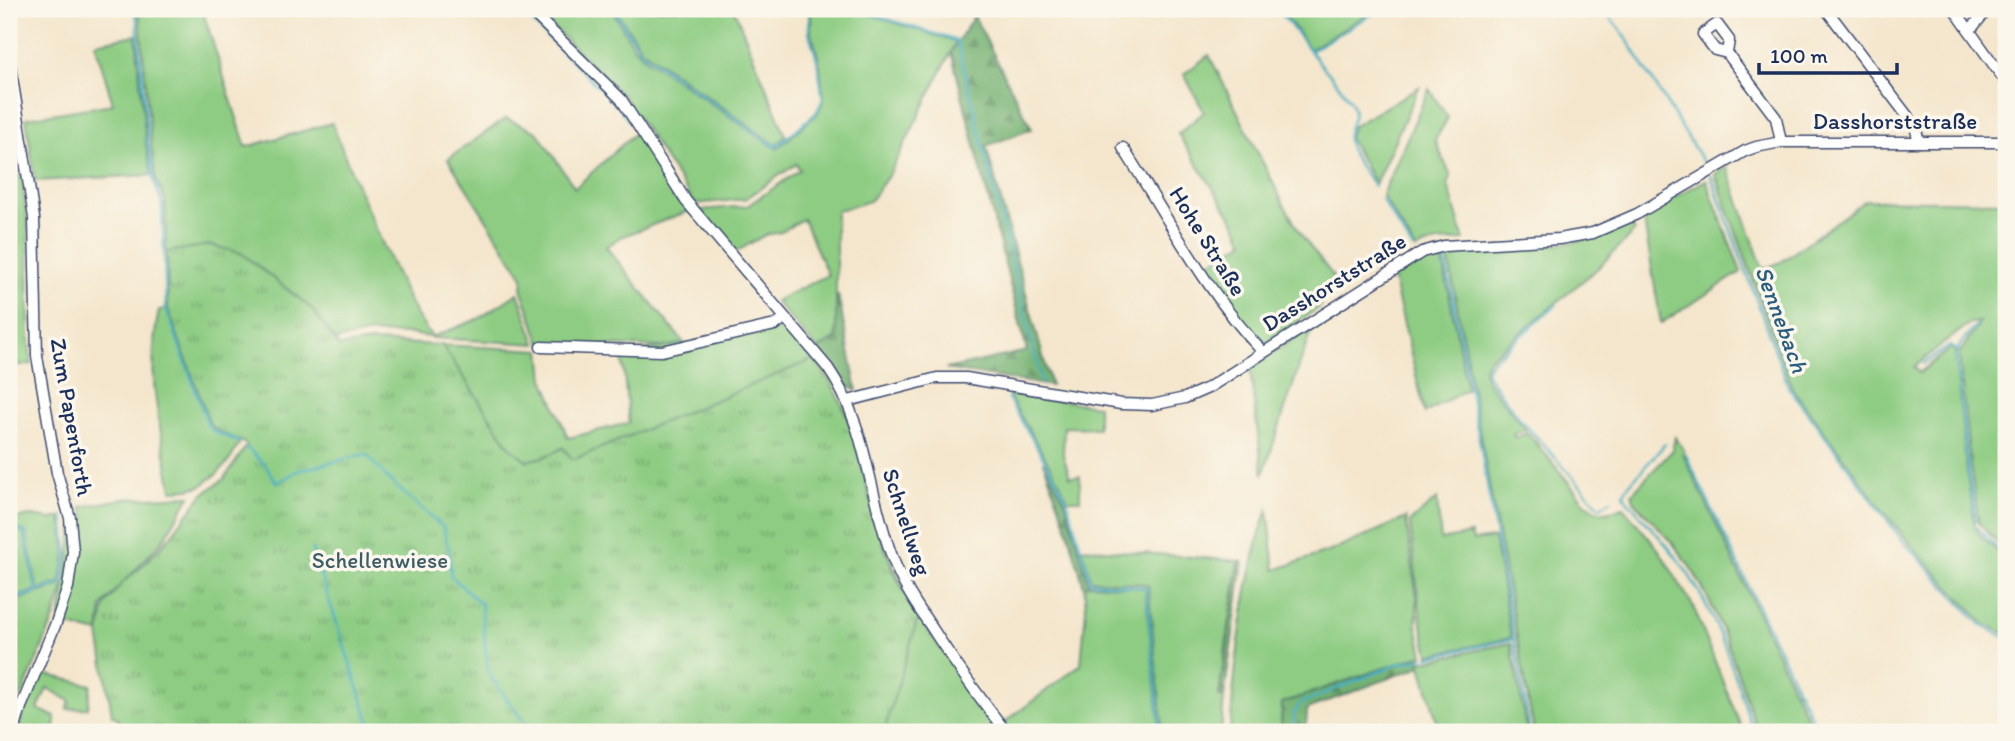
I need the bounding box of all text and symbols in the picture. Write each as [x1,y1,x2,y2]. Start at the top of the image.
scale bar [1759,32,1898,76]
text: 100 m [1770,43,1828,68]
street label: Dasshorststraße [1813,107,1977,135]
street label: Hohe Straße [1163,181,1253,301]
street label: Dasshorststraße [1257,227,1411,337]
water label: Sennebach [1749,262,1815,377]
street label: Zum Papenforth [44,336,100,499]
street label: Schnellweg [877,465,938,579]
park label: Schellenwiese [312,546,448,574]

